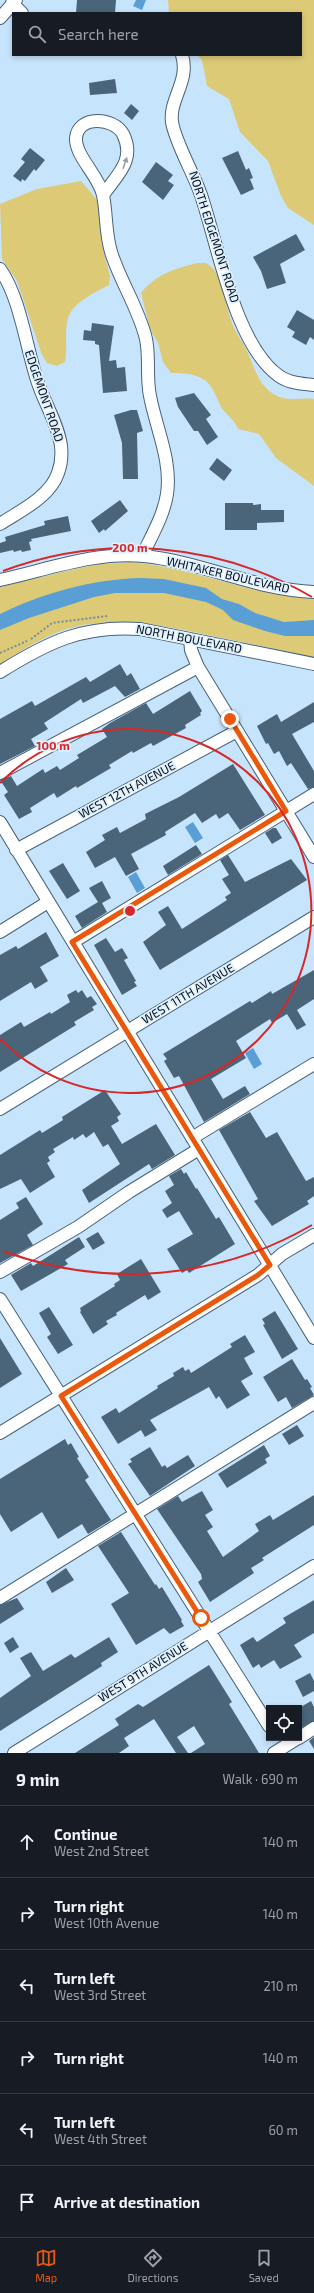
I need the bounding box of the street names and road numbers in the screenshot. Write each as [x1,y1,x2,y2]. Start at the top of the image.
street label: NORTH EDGEMONT ROAD [187,169,243,304]
street label: EDGEMONT ROAD [23,348,67,443]
street label: WHITAKER BOULEVARD [165,553,291,595]
street label: NORTH BOULEVARD [135,621,243,655]
street label: WEST 12TH AVENUE [76,758,177,820]
street label: WEST 11TH AVENUE [139,960,236,1026]
street label: WEST 9TH AVENUE [95,1638,190,1704]

